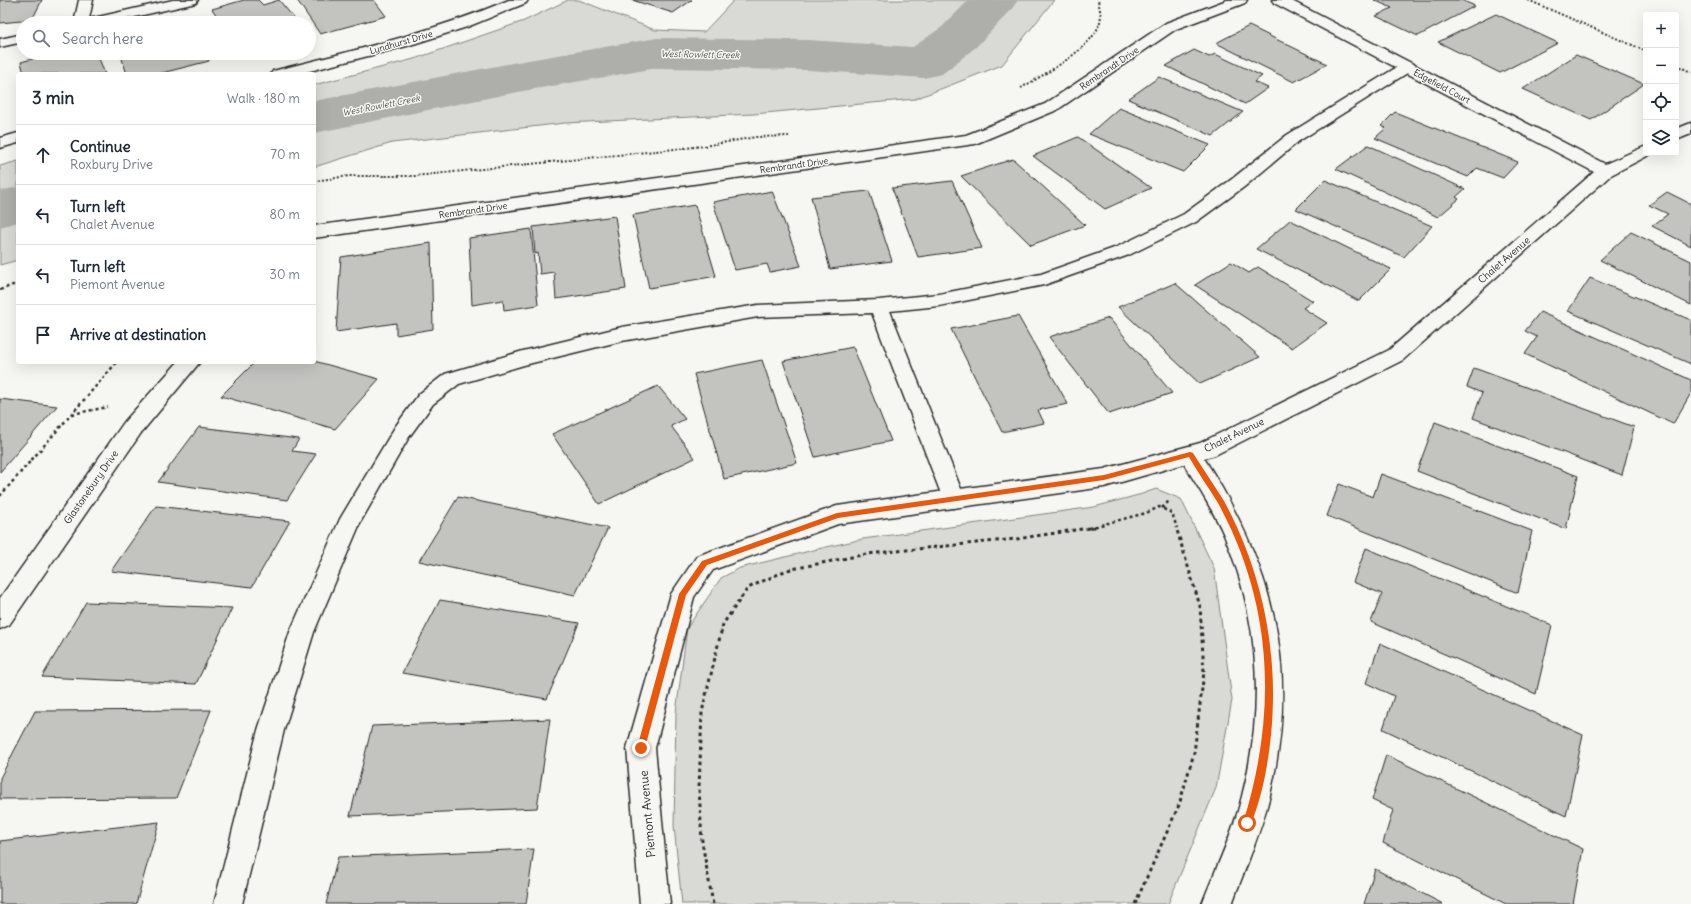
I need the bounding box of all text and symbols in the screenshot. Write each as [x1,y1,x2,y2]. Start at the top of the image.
map controls [1643,12,1679,156]
button: + [1643,12,1679,48]
search box [16,16,316,60]
icon: search [30,27,52,49]
street label: Lyndhurst Drive [368,28,434,56]
text: Search here [62,29,143,48]
street label: Rembrandt Drive [1077,44,1141,92]
water label: West Rowlett Creek [661,48,741,60]
button: − [1643,48,1679,84]
street label: Edgefield Court [1412,66,1472,106]
button: locate [1643,84,1679,120]
text: 3 min [32,87,74,109]
text: Walk · 180 m [227,90,300,107]
water label: West Rowlett Creek [341,92,422,118]
button: layers [1643,120,1679,156]
text: Continue [70,137,131,156]
icon: ahead [32,144,54,166]
text: 70 m [271,146,300,163]
street label: Rembrandt Drive [759,155,829,175]
text: Roxbury Drive [70,156,153,173]
text: Turn left [70,197,125,216]
street label: Rembrandt Drive [438,200,508,220]
icon: left [32,204,54,226]
text: 80 m [269,206,300,223]
text: Chalet Avenue [70,216,154,233]
street label: Chalet Avenue [1475,234,1533,286]
text: Turn left [70,257,125,276]
icon: left [32,264,54,286]
text: 30 m [270,266,300,283]
text: Piemont Avenue [70,276,165,293]
icon: arrive [32,324,54,346]
text: Arrive at destination [70,325,206,344]
street label: Chalet Avenue [1202,415,1266,455]
street label: Glastonebury Drive [61,448,121,526]
route end [632,739,650,757]
street label: Piemont Avenue [636,770,658,858]
route start [1238,814,1256,832]

